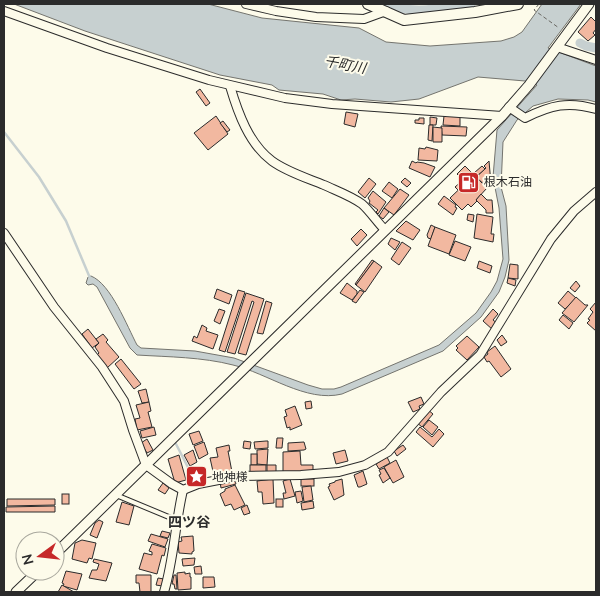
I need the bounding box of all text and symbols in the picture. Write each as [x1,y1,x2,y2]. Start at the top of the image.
water label: 千町川 [323,52,369,78]
fuel station icon: 根木石油 [456,170,480,194]
place label: 根木石油 [484,174,532,190]
place icon: 地神様 [184,465,208,489]
place label: 地神様 [212,469,248,485]
district label: 四ツ谷 [168,513,211,532]
north arrow [15,531,65,581]
text: N [17,552,38,567]

